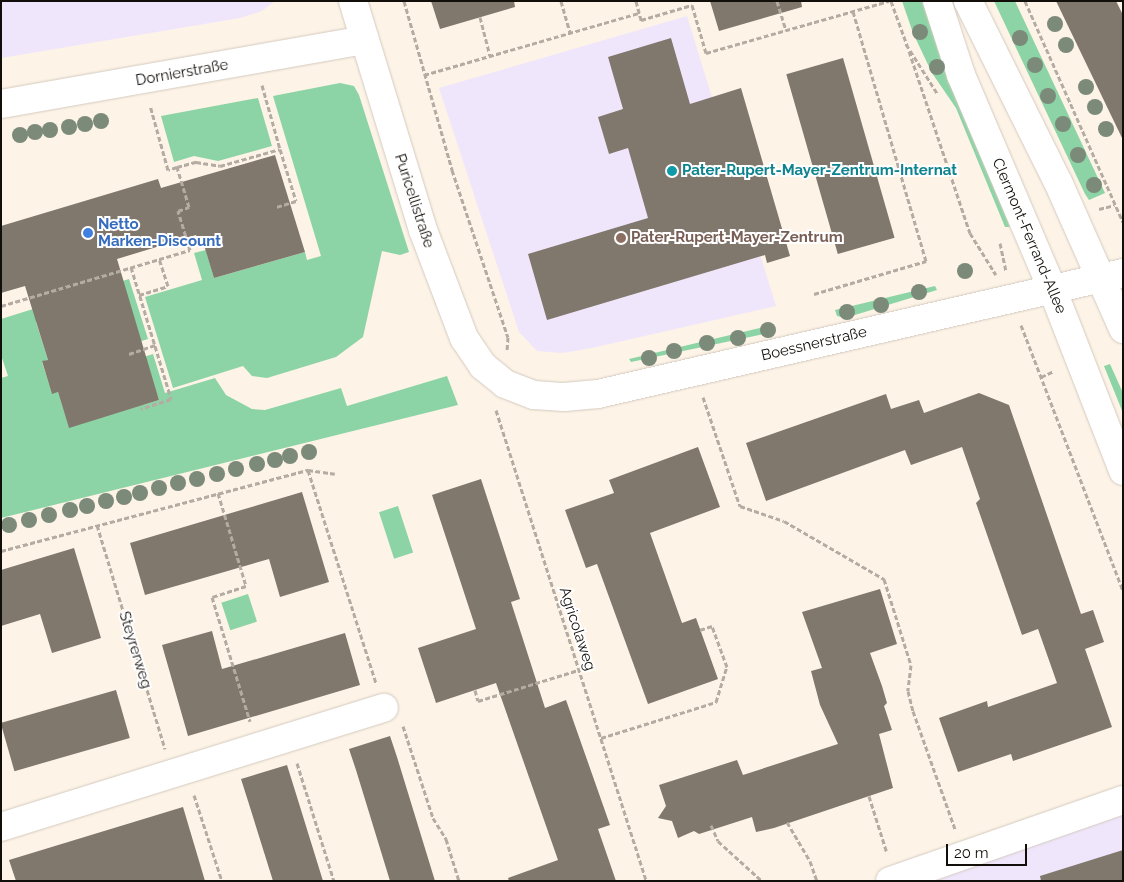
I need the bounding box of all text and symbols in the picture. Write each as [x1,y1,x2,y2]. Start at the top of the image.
street label: Dornierstraße [134,56,230,90]
street label: Puricellistraße [390,152,438,250]
street label: Clermont-Ferrand-Allee [988,156,1070,316]
place label: Pater-Rupert-Mayer-Zentrum-Internat [682,162,957,180]
marker: Pater-Rupert-Mayer-Zentrum-Internat [666,165,678,177]
place label: Netto Marken-Discount [98,215,221,250]
marker: Netto Marken-Discount [82,227,94,239]
place label: Pater-Rupert-Mayer-Zentrum [631,229,843,247]
marker: Pater-Rupert-Mayer-Zentrum [615,232,627,244]
street label: Boessnerstraße [759,323,869,365]
street label: Agricolaweg [555,585,599,673]
street label: Steyrerweg [115,609,155,691]
scale bar [949,834,1030,866]
text: 20 m [954,844,989,862]

